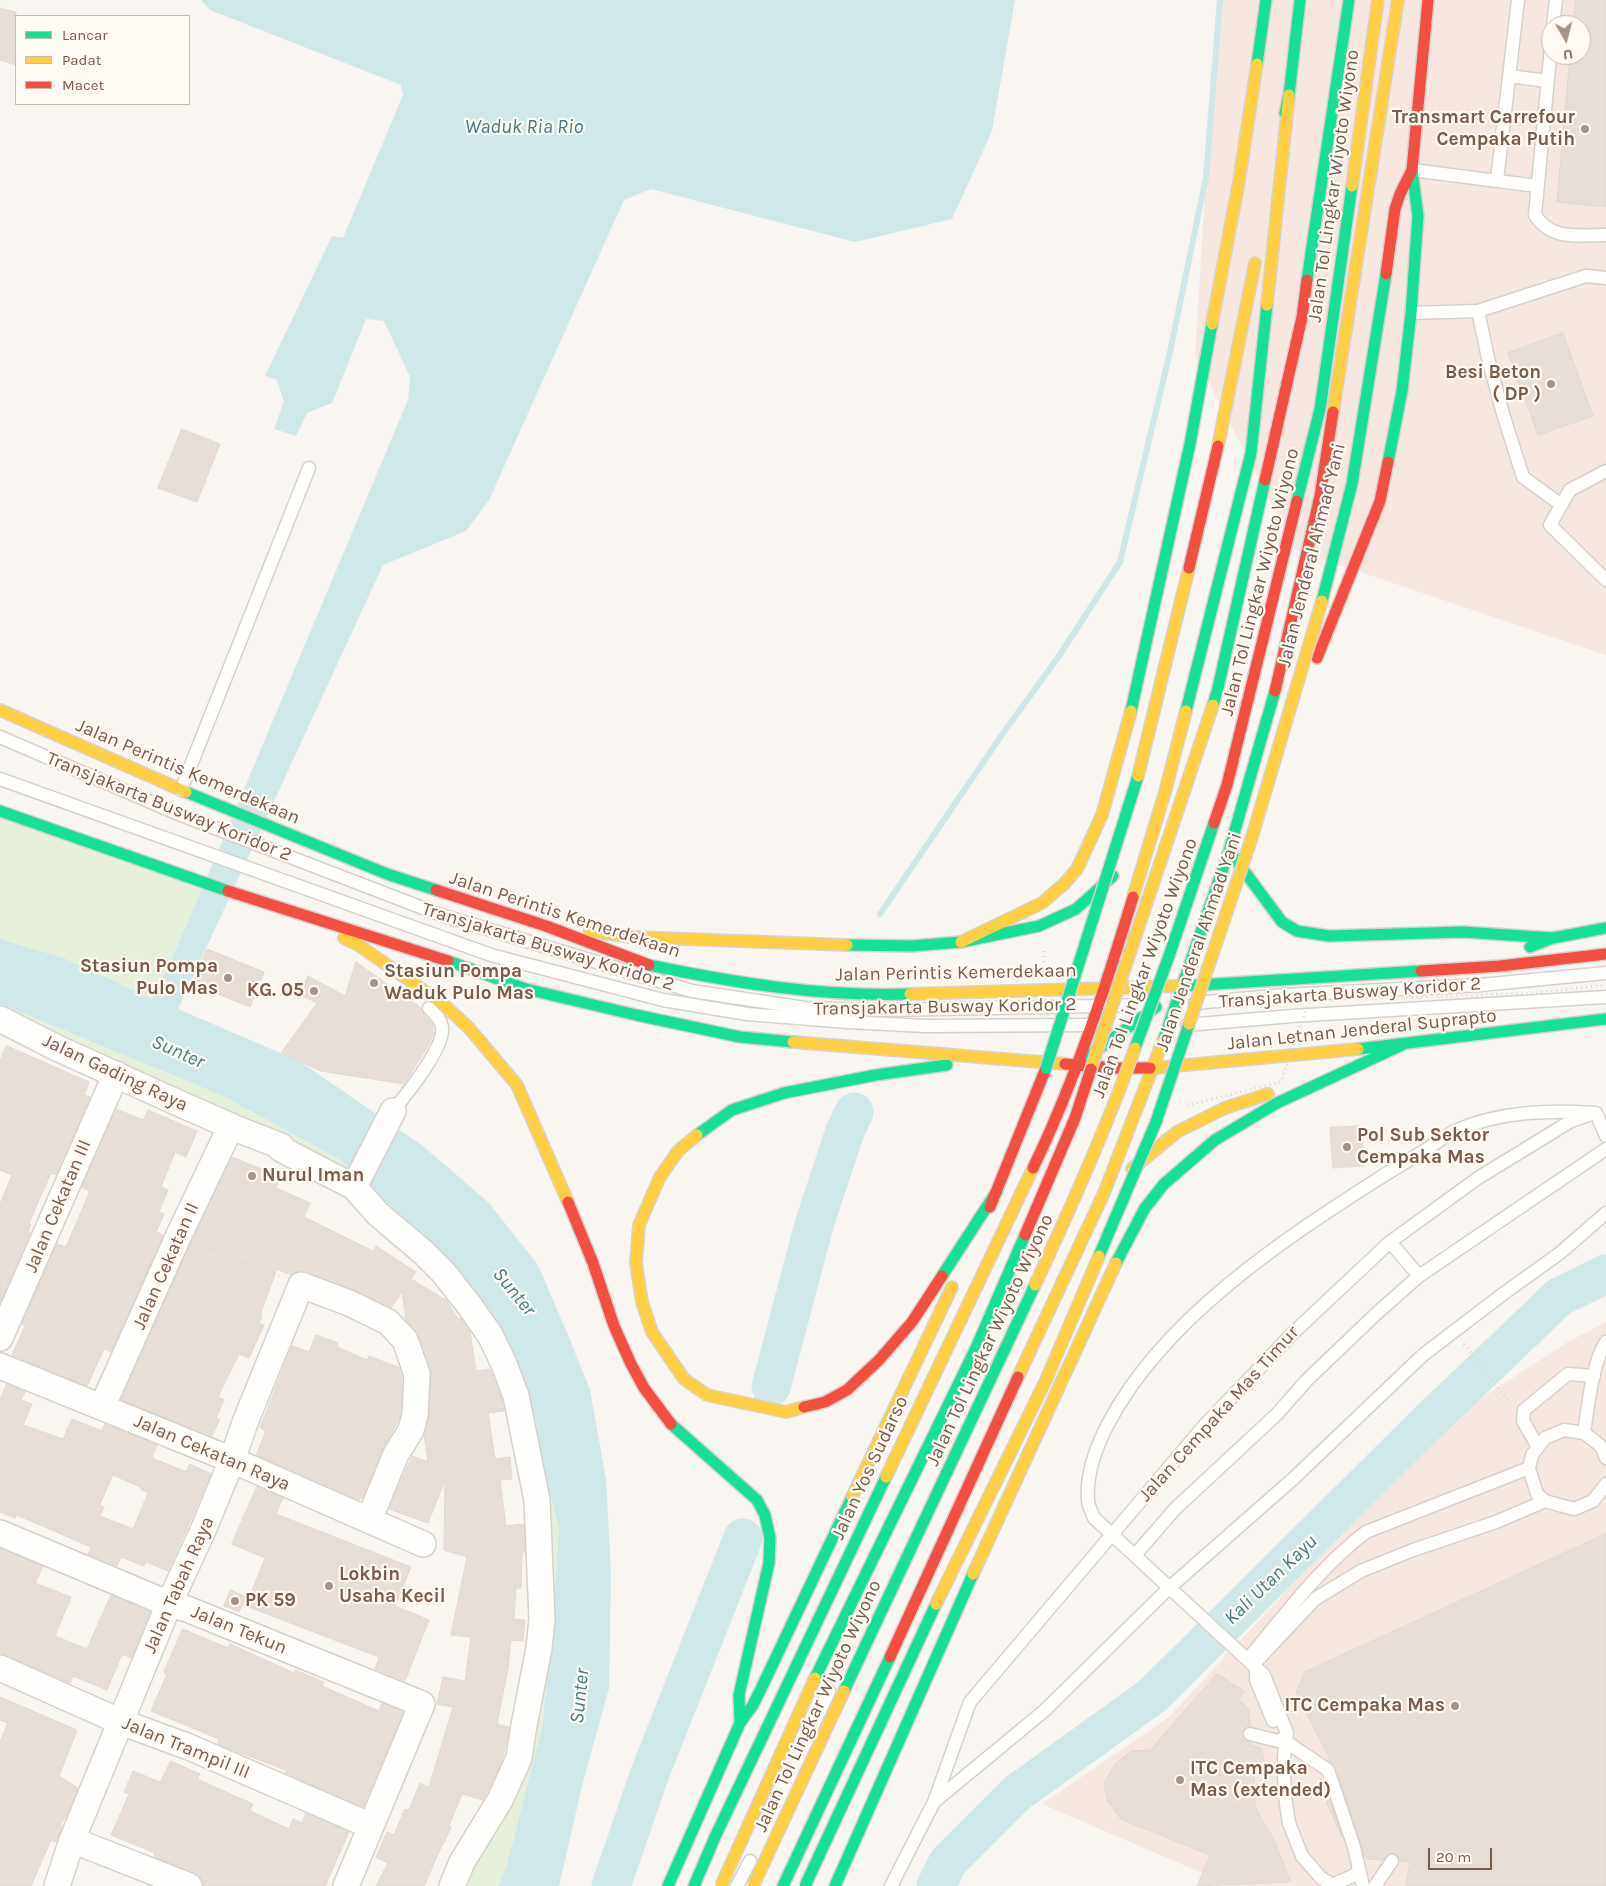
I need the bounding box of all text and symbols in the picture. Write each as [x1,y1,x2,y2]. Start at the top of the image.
legend [15,15,190,105]
north arrow [1541,15,1591,65]
text: Lancar [62,26,108,44]
text: U [1562,45,1574,63]
street label: Jalan Tol Lingkar Wiyoto Wiyono [1304,48,1364,324]
text: Padat [62,51,101,69]
text: Macet [62,76,104,94]
place label: Transmart Carrefour Cempaka Putih [1392,107,1575,151]
water label: Waduk Ria Rio [465,115,583,139]
marker: Transmart Carrefour Cempaka Putih [1579,123,1591,135]
place label: Besi Beton ( DP ) [1445,362,1541,406]
marker: Besi Beton ( DP ) [1545,378,1557,390]
street label: Jalan Jenderal Ahmad Yani [1273,441,1351,669]
street label: Jalan Tol Lingkar Wiyoto Wiyono [1216,446,1304,718]
street label: Jalan Perintis Kemerdekaan [73,714,303,830]
street label: Transjakarta Busway Koridor 2 [43,747,295,867]
street label: Jalan Jenderal Ahmad Yani [1151,829,1247,1055]
street label: Jalan Tol Lingkar Wiyoto Wiyono [1087,835,1203,1101]
street label: Jalan Perintis Kemerdekaan [447,867,683,963]
street label: Transjakarta Busway Koridor 2 [419,898,677,996]
place label: Stasiun Pompa Pulo Mas [80,956,218,1000]
street label: Jalan Perintis Kemerdekaan [835,959,1077,987]
place label: Stasiun Pompa Waduk Pulo Mas [384,961,534,1005]
marker: Stasiun Pompa Pulo Mas [222,972,234,984]
street label: Transjakarta Busway Koridor 2 [1218,972,1482,1014]
marker: Stasiun Pompa Waduk Pulo Mas [368,977,380,989]
place label: KG. 05 [247,980,304,1002]
marker: KG. 05 [308,985,320,997]
street label: Transjakarta Busway Koridor 2 [813,993,1077,1021]
street label: Jalan Letnan Jenderal Suprapto [1226,1005,1498,1055]
street label: Jalan Gading Raya [39,1029,191,1117]
water label: Sunter [148,1030,208,1074]
place label: Pol Sub Sektor Cempaka Mas [1357,1125,1489,1169]
street label: Jalan Cekatan III [20,1136,96,1276]
marker: Pol Sub Sektor Cempaka Mas [1341,1141,1353,1153]
place label: Nurul Iman [262,1165,364,1187]
marker: Nurul Iman [246,1170,258,1182]
street label: Jalan Cekatan II [128,1199,204,1333]
street label: Jalan Tol Lingkar Wiyoto Wiyono [922,1211,1058,1469]
water label: Sunter [487,1263,541,1321]
street label: Jalan Cempaka Mas Timur [1134,1321,1304,1507]
street label: Jalan Yos Sudarso [827,1393,913,1543]
street label: Jalan Cekatan Raya [130,1410,294,1496]
street label: Jalan Tabah Raya [139,1513,219,1657]
water label: Kali Utan Kayu [1219,1530,1323,1630]
place label: Lokbin Usaha Kecil [339,1564,446,1608]
street label: Jalan Tol Lingkar Wiyoto Wiyono [750,1577,886,1835]
marker: Lokbin Usaha Kecil [323,1580,335,1592]
place label: PK 59 [245,1590,296,1612]
marker: PK 59 [229,1595,241,1607]
street label: Jalan Tekun [188,1600,290,1660]
water label: Sunter [565,1667,595,1725]
place label: ITC Cempaka Mas [1285,1695,1445,1717]
marker: ITC Cempaka Mas [1449,1700,1461,1712]
street label: Jalan Trampil III [119,1712,253,1784]
place label: ITC Cempaka Mas (extended) [1190,1758,1331,1802]
marker: ITC Cempaka Mas (extended) [1174,1774,1186,1786]
scale bar [1431,1838,1495,1870]
text: 20 m [1436,1848,1471,1866]

